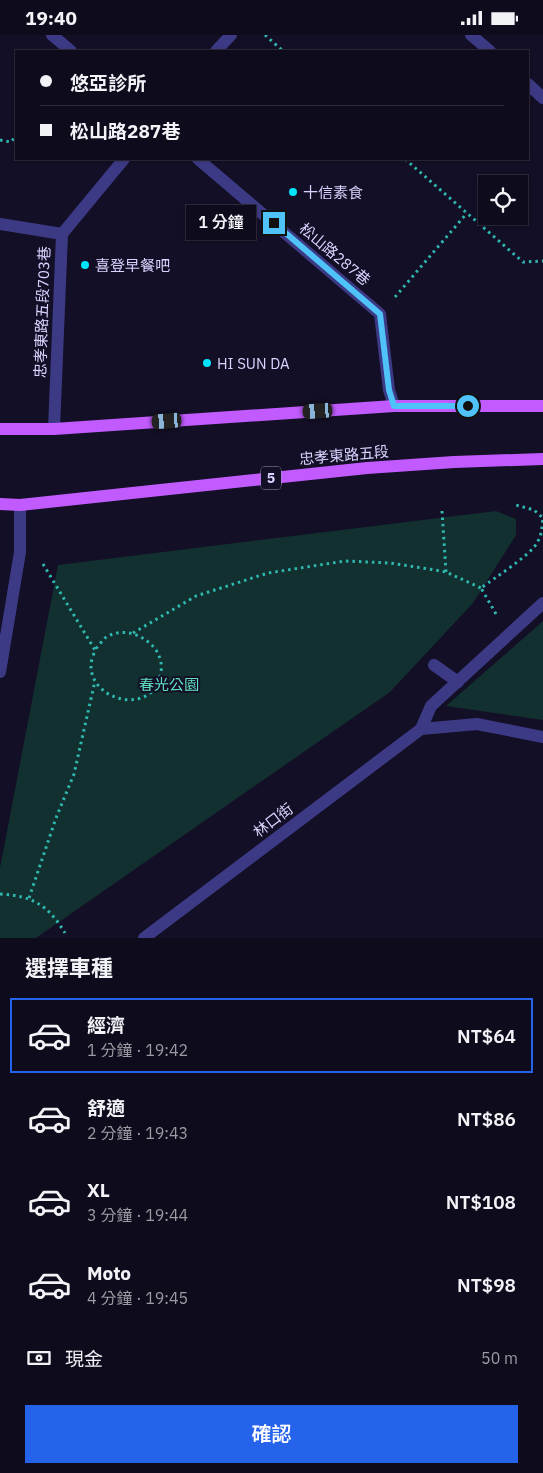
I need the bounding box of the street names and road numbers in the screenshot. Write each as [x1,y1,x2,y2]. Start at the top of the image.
street label: 松山路287巷 [296,219,374,289]
street label: 忠孝東路五段703巷 [30,246,54,378]
street label: 忠孝東路五段 [298,442,390,468]
road number: 5 [261,467,281,489]
street label: 林口街 [249,799,297,841]

